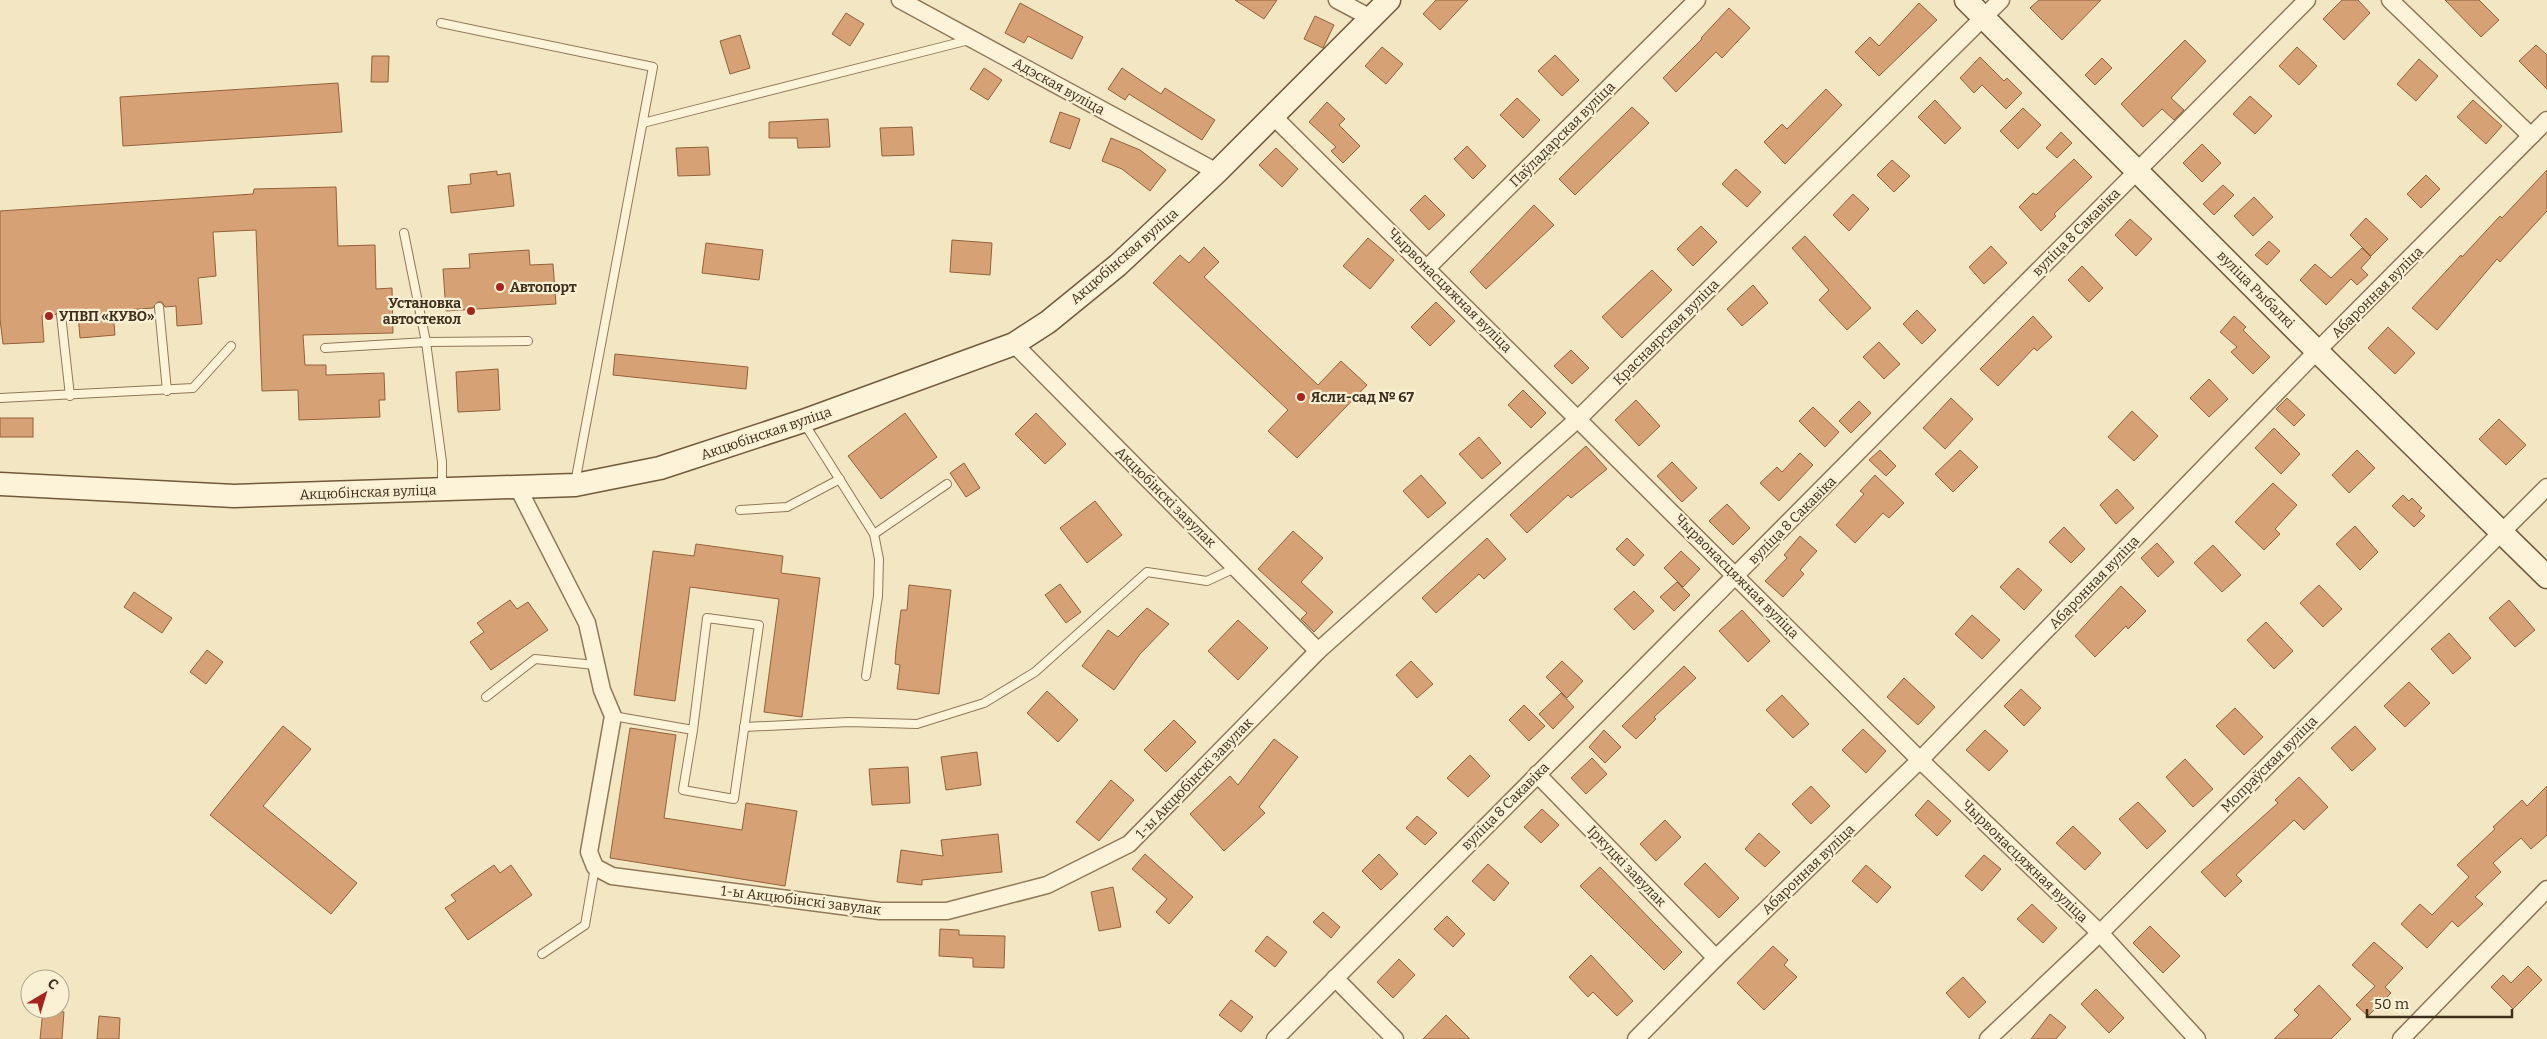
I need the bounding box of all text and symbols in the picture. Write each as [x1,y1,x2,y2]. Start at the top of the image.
street label: Адэская вуліца [1010,54,1108,119]
street label: Паўладарская вуліца [1506,78,1619,191]
street label: вуліца 8 Сакавіка [2029,185,2124,280]
street label: Акцюбінская вуліца [1067,205,1182,308]
street label: Чырвонасцяжная вуліца [1384,225,1516,356]
street label: Абаронная вуліца [2328,243,2427,342]
street label: вуліца Рыбалкі [2213,247,2298,332]
street label: Краснаярская вуліца [1610,276,1723,389]
place label: Автопорт [510,279,577,296]
marker: Автопорт [494,281,506,293]
place label: Установка автостекол [383,295,461,328]
marker: Установка автостекол [465,305,477,317]
place label: УПВП «КУВО» [59,308,155,325]
marker: УПВП «КУВО» [43,310,55,322]
place label: Ясли-сад № 67 [1311,389,1414,406]
marker: Ясли-сад № 67 [1295,391,1307,403]
street label: Акцюбінская вуліца [699,403,834,464]
street label: Акцюбінскі завулак [1112,443,1220,552]
street label: вуліца 8 Сакавіка [1745,473,1840,568]
street label: Акцюбінская вуліца [299,482,437,503]
street label: Чырвонасцяжная вуліца [1671,511,1803,642]
street label: Абаронная вуліца [2046,532,2143,632]
street label: Мопраўская вуліца [2218,712,2321,816]
street label: 1-ы Акцюбінскі завулак [1132,714,1257,842]
street label: вуліца 8 Сакавіка [1458,759,1553,854]
street label: Чырвонасцяжная вуліца [1958,797,2092,926]
street label: Абаронная вуліца [1758,820,1859,918]
street label: Іркуцкі завулак [1584,822,1670,911]
street label: 1-ы Акцюбінскі завулак [720,882,883,919]
north arrow [20,969,70,1019]
text: С [44,975,62,994]
scale bar [2367,986,2512,1018]
text: 50 m [2374,995,2410,1013]

